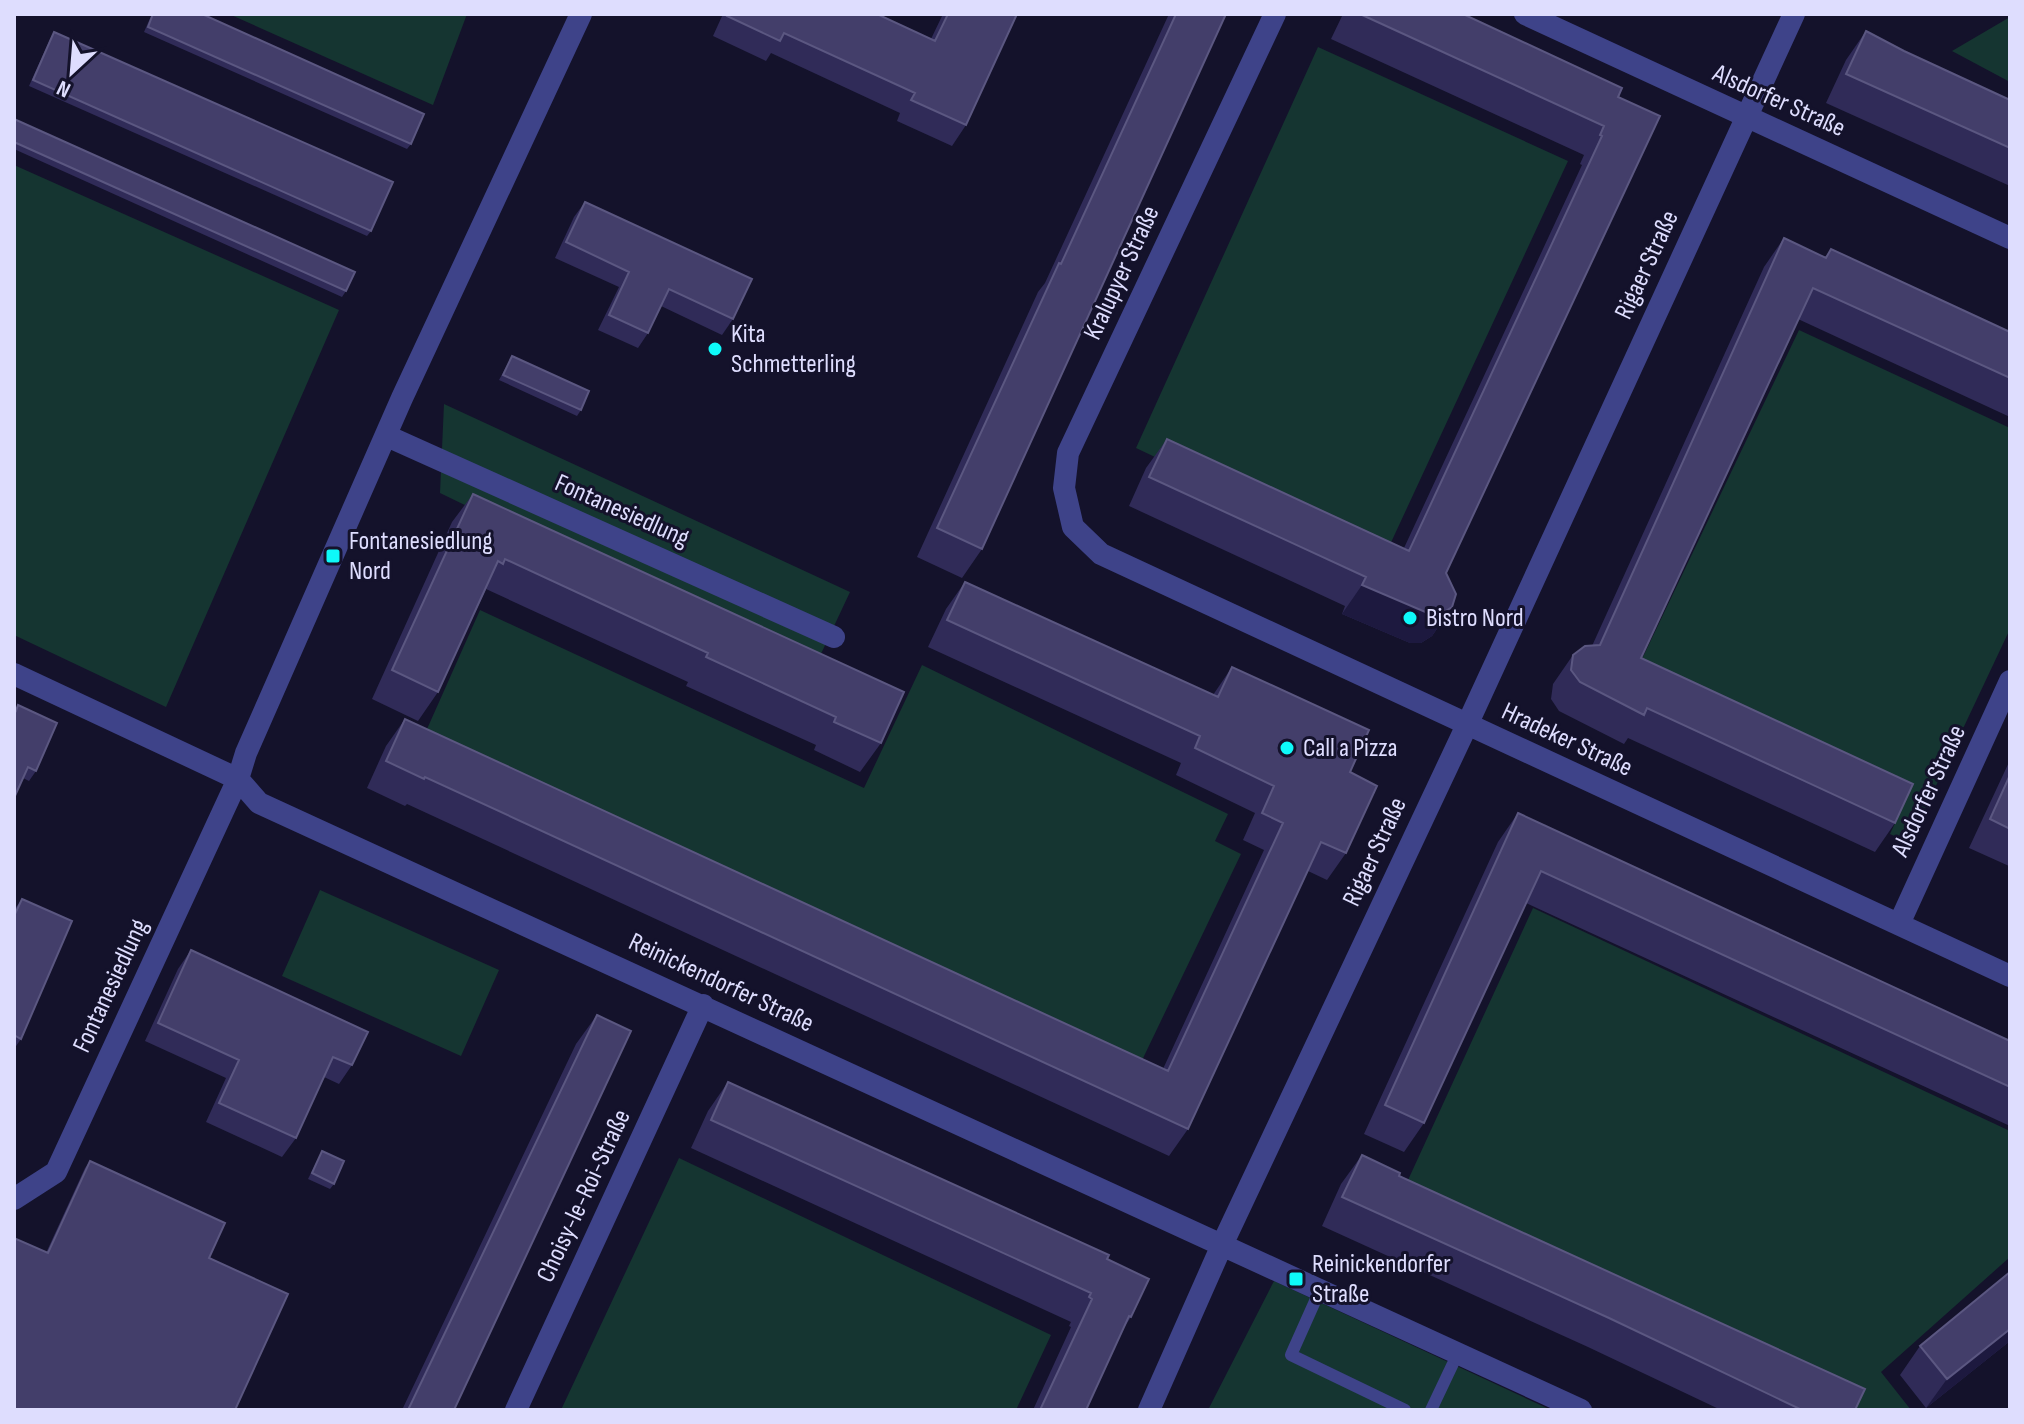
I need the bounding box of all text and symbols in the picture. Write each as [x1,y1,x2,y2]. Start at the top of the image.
north arrow [32,32,112,112]
street label: Alsdorfer Straße [1707,58,1850,144]
text: N [53,74,75,103]
street label: Kralupyer Straße [1077,201,1167,345]
street label: Rigaer Straße [1608,206,1686,324]
place label: Kita Schmetterling [731,319,856,380]
marker: Kita Schmetterling [706,340,724,358]
street label: Fontanesiedlung [550,468,694,554]
place label: Fontanesiedlung Nord [349,526,493,587]
marker: Fontanesiedlung Nord [324,547,342,565]
place label: Bistro Nord [1426,603,1524,634]
marker: Bistro Nord [1401,609,1419,627]
street label: Hradeker Straße [1497,696,1637,784]
street label: Alsdorfer Straße [1885,720,1973,863]
place label: Call a Pizza [1303,733,1398,764]
marker: Call a Pizza [1278,739,1296,757]
street label: Rigaer Straße [1336,793,1414,911]
street label: Fontanesiedlung [67,914,155,1058]
street label: Reinickendorfer Straße [624,927,818,1039]
street label: Choisy-le-Roi-Straße [530,1105,638,1287]
place label: Reinickendorfer Straße [1312,1249,1451,1310]
marker: Reinickendorfer Straße [1287,1270,1305,1288]

